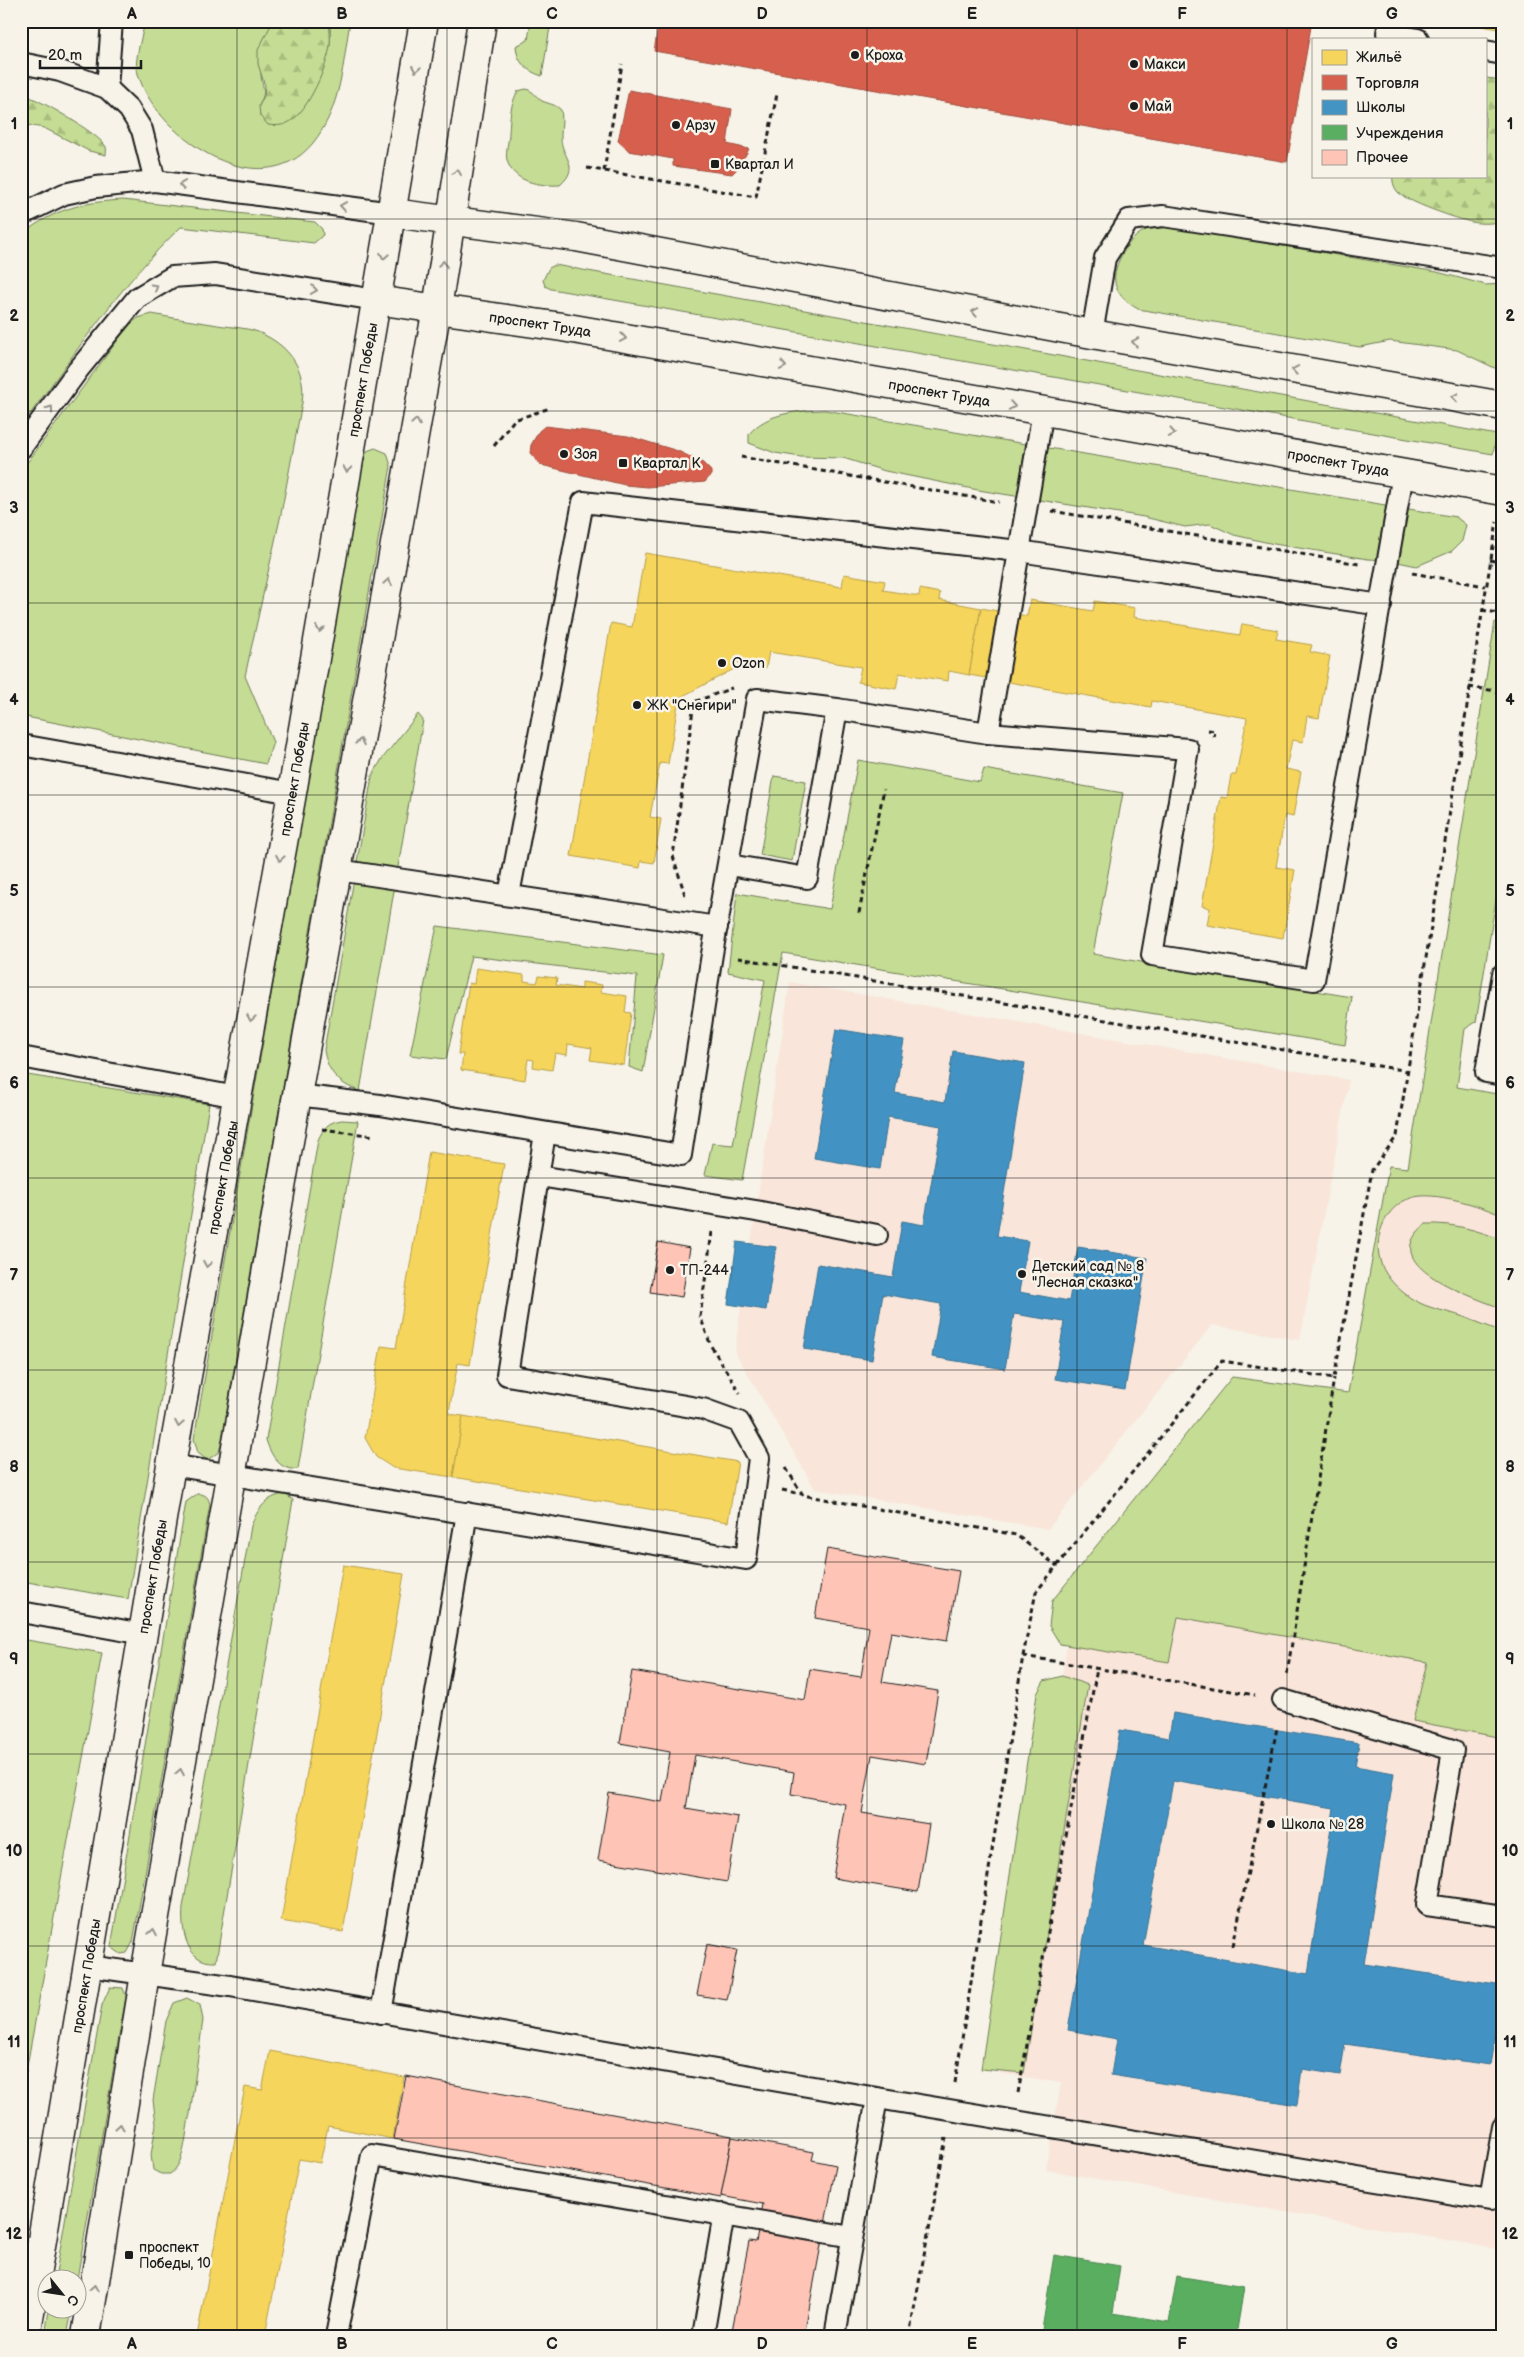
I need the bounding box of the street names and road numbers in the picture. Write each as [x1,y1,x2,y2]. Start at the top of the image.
street label: проспект Труда [488,308,593,341]
street label: проспект Победы [345,321,381,438]
street label: проспект Труда [887,376,992,410]
street label: проспект Труда [1286,445,1391,480]
street label: проспект Победы [276,721,313,837]
street label: проспект Победы [204,1119,241,1236]
street label: проспект Победы [135,1518,170,1635]
street label: проспект Победы [68,1917,104,2034]

